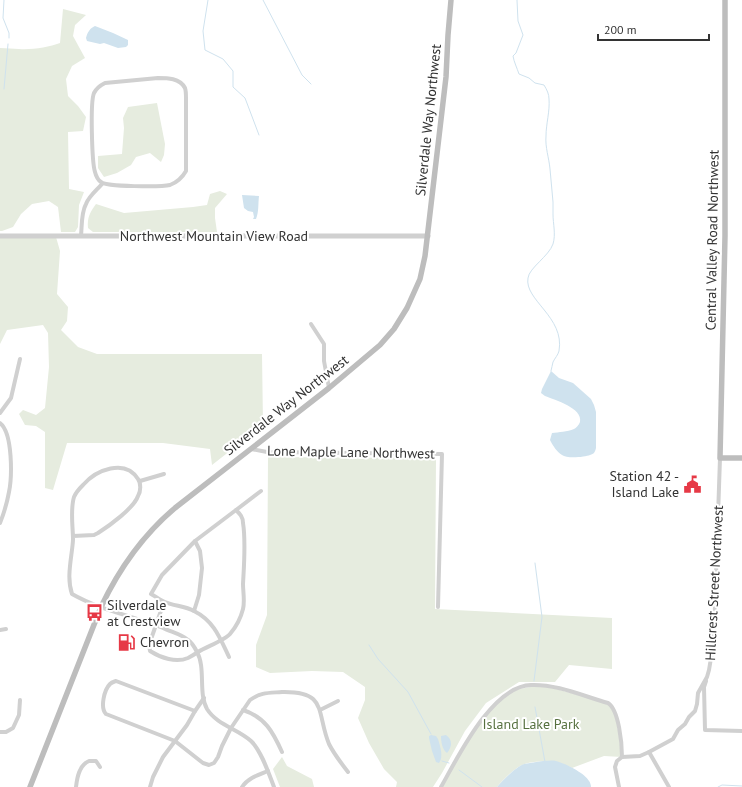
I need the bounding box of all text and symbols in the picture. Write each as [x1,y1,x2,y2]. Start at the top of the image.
scale bar [598,16,709,42]
text: 200 m [604,22,637,37]
street label: Silverdale Way Northwest [411,43,445,197]
street label: Central Valley Road Northwest [701,149,723,331]
street label: Northwest Mountain View Road [120,227,308,245]
street label: Silverdale Way Northwest [220,351,352,459]
street label: Lone Maple Lane Northwest [267,442,435,462]
place label: Station 42 - Island Lake [610,467,679,501]
public building icon: Station 42 - Island Lake [682,474,702,494]
street label: Hillcrest Street Northwest [701,504,727,661]
place label: Silverdale at Crestview [107,596,181,630]
bus stop icon: Silverdale at Crestview [84,603,104,623]
fuel station icon: Chevron [117,632,137,652]
place label: Chevron [140,633,189,651]
park label: Island Lake Park [483,715,580,733]

